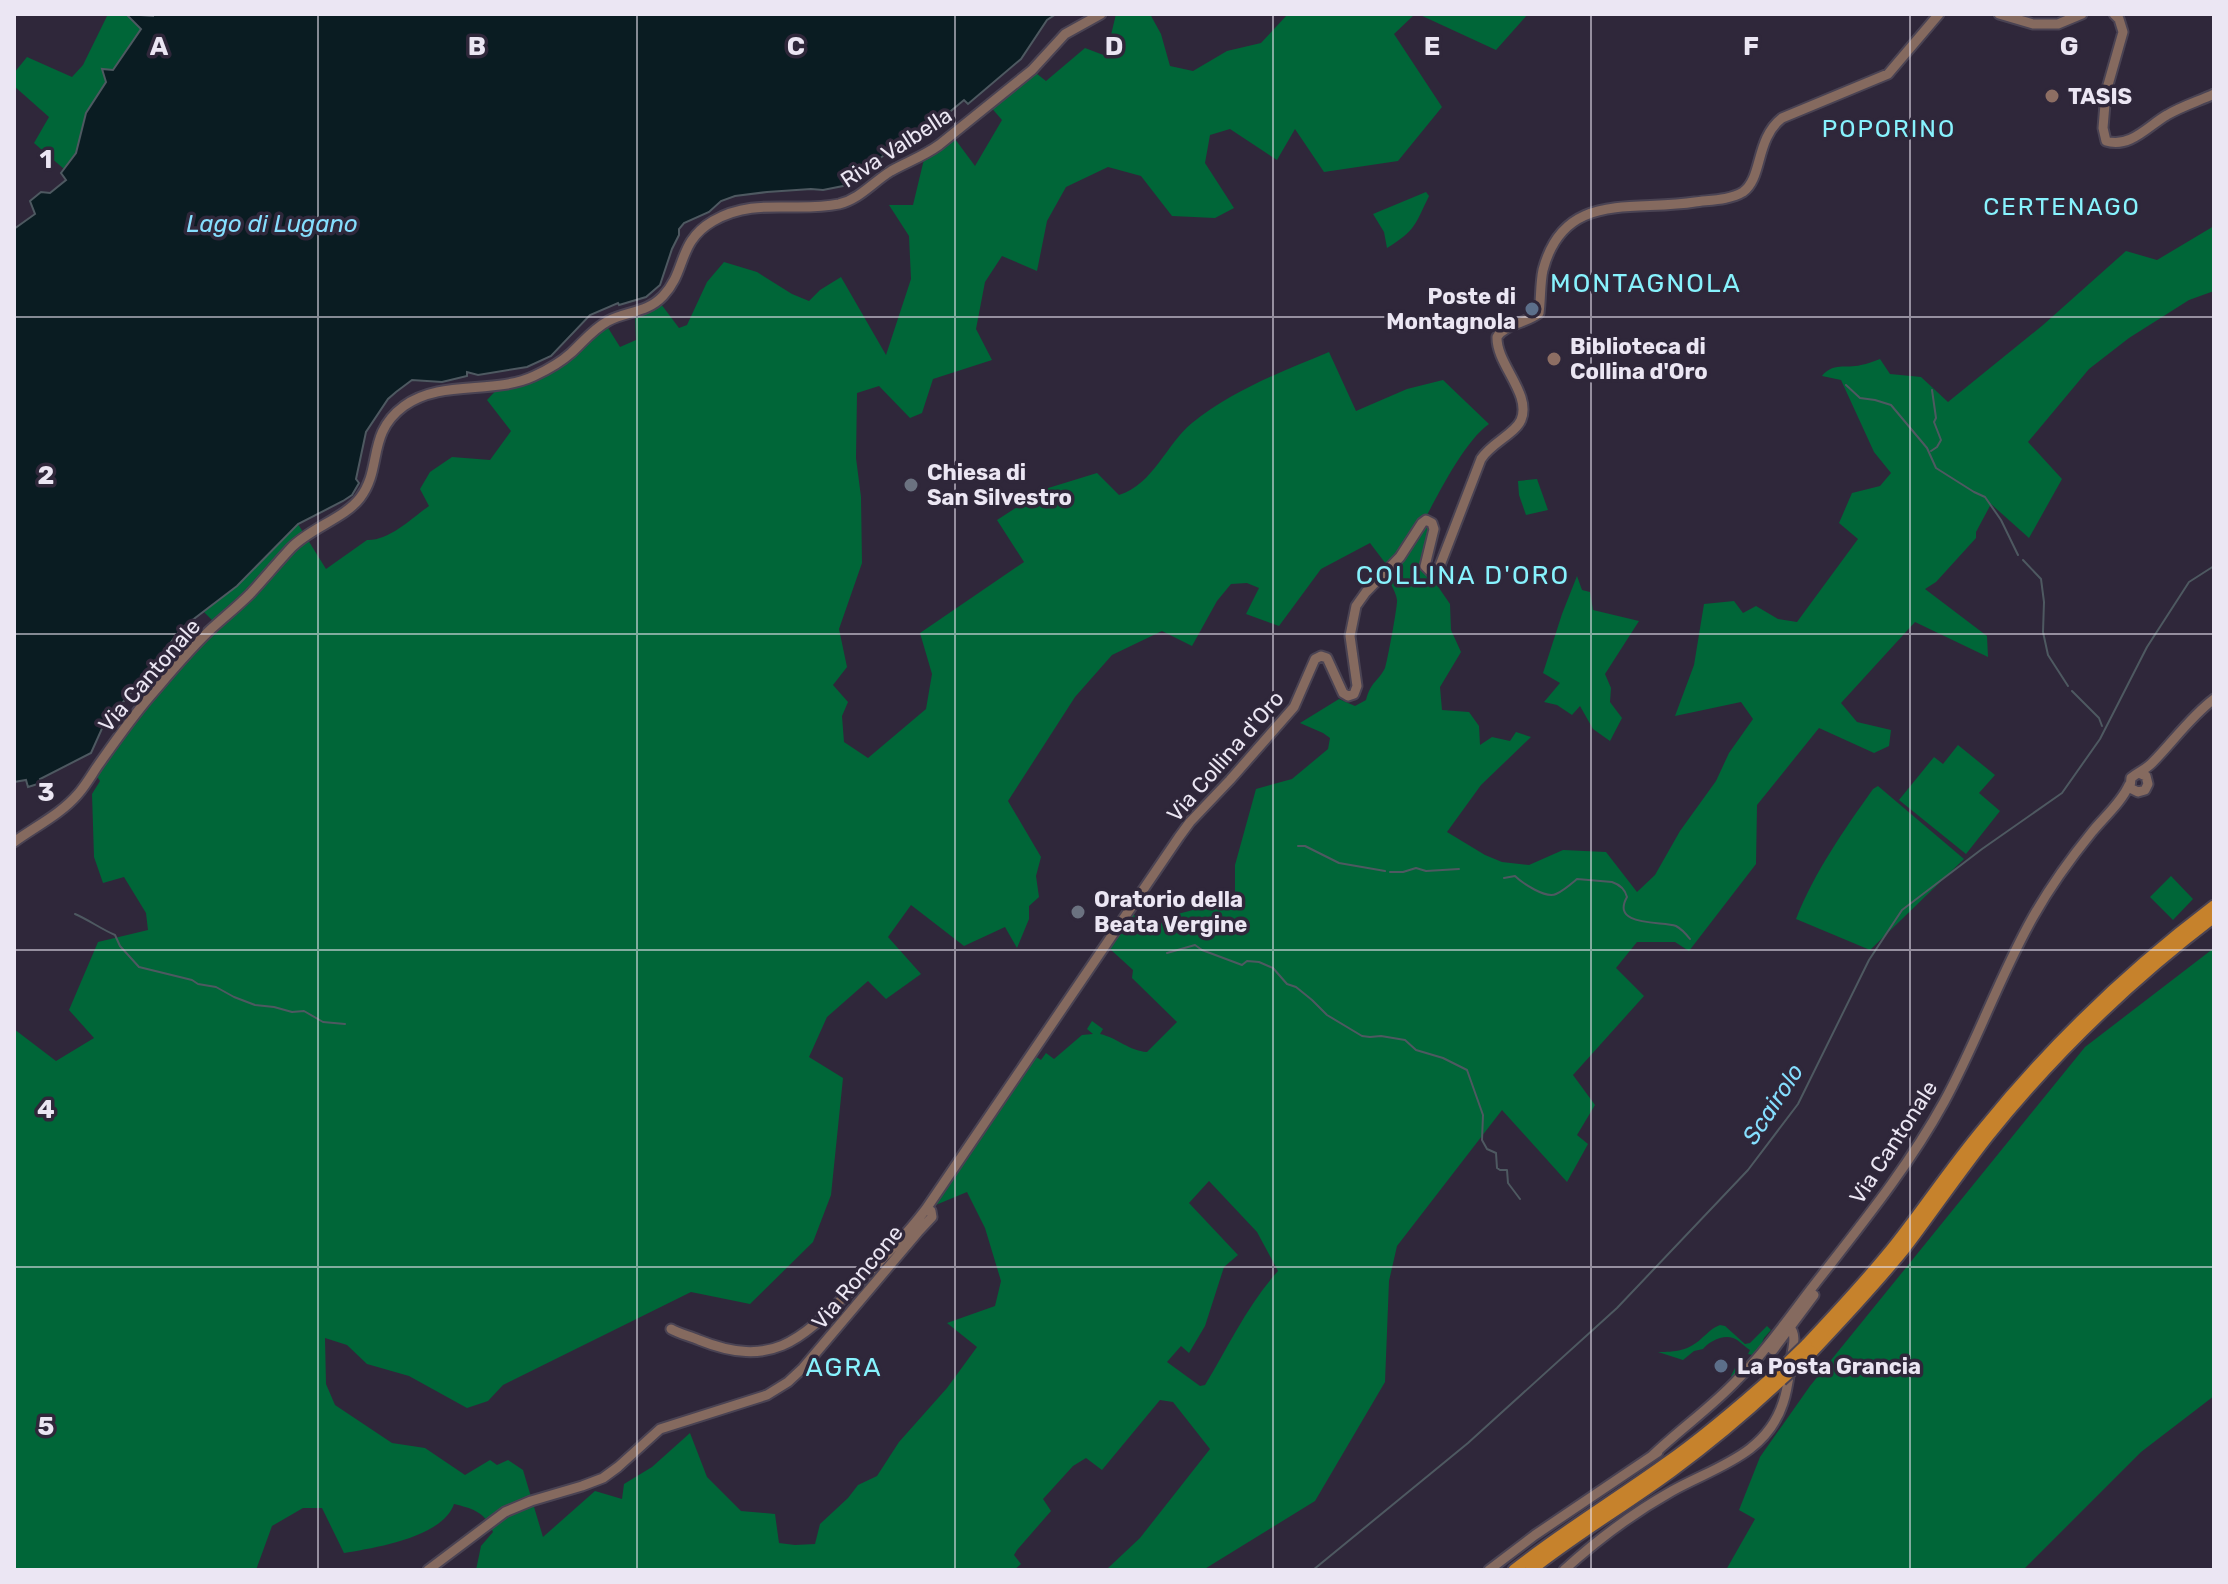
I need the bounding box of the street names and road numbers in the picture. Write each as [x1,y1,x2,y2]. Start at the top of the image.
street label: Riva Valbella [836,101,957,193]
street label: Via Cantonale [93,613,206,738]
street label: Via Collina d'Oro [1161,685,1290,827]
street label: Via Cantonale [1844,1076,1943,1209]
street label: Via Roncone [806,1220,909,1335]

